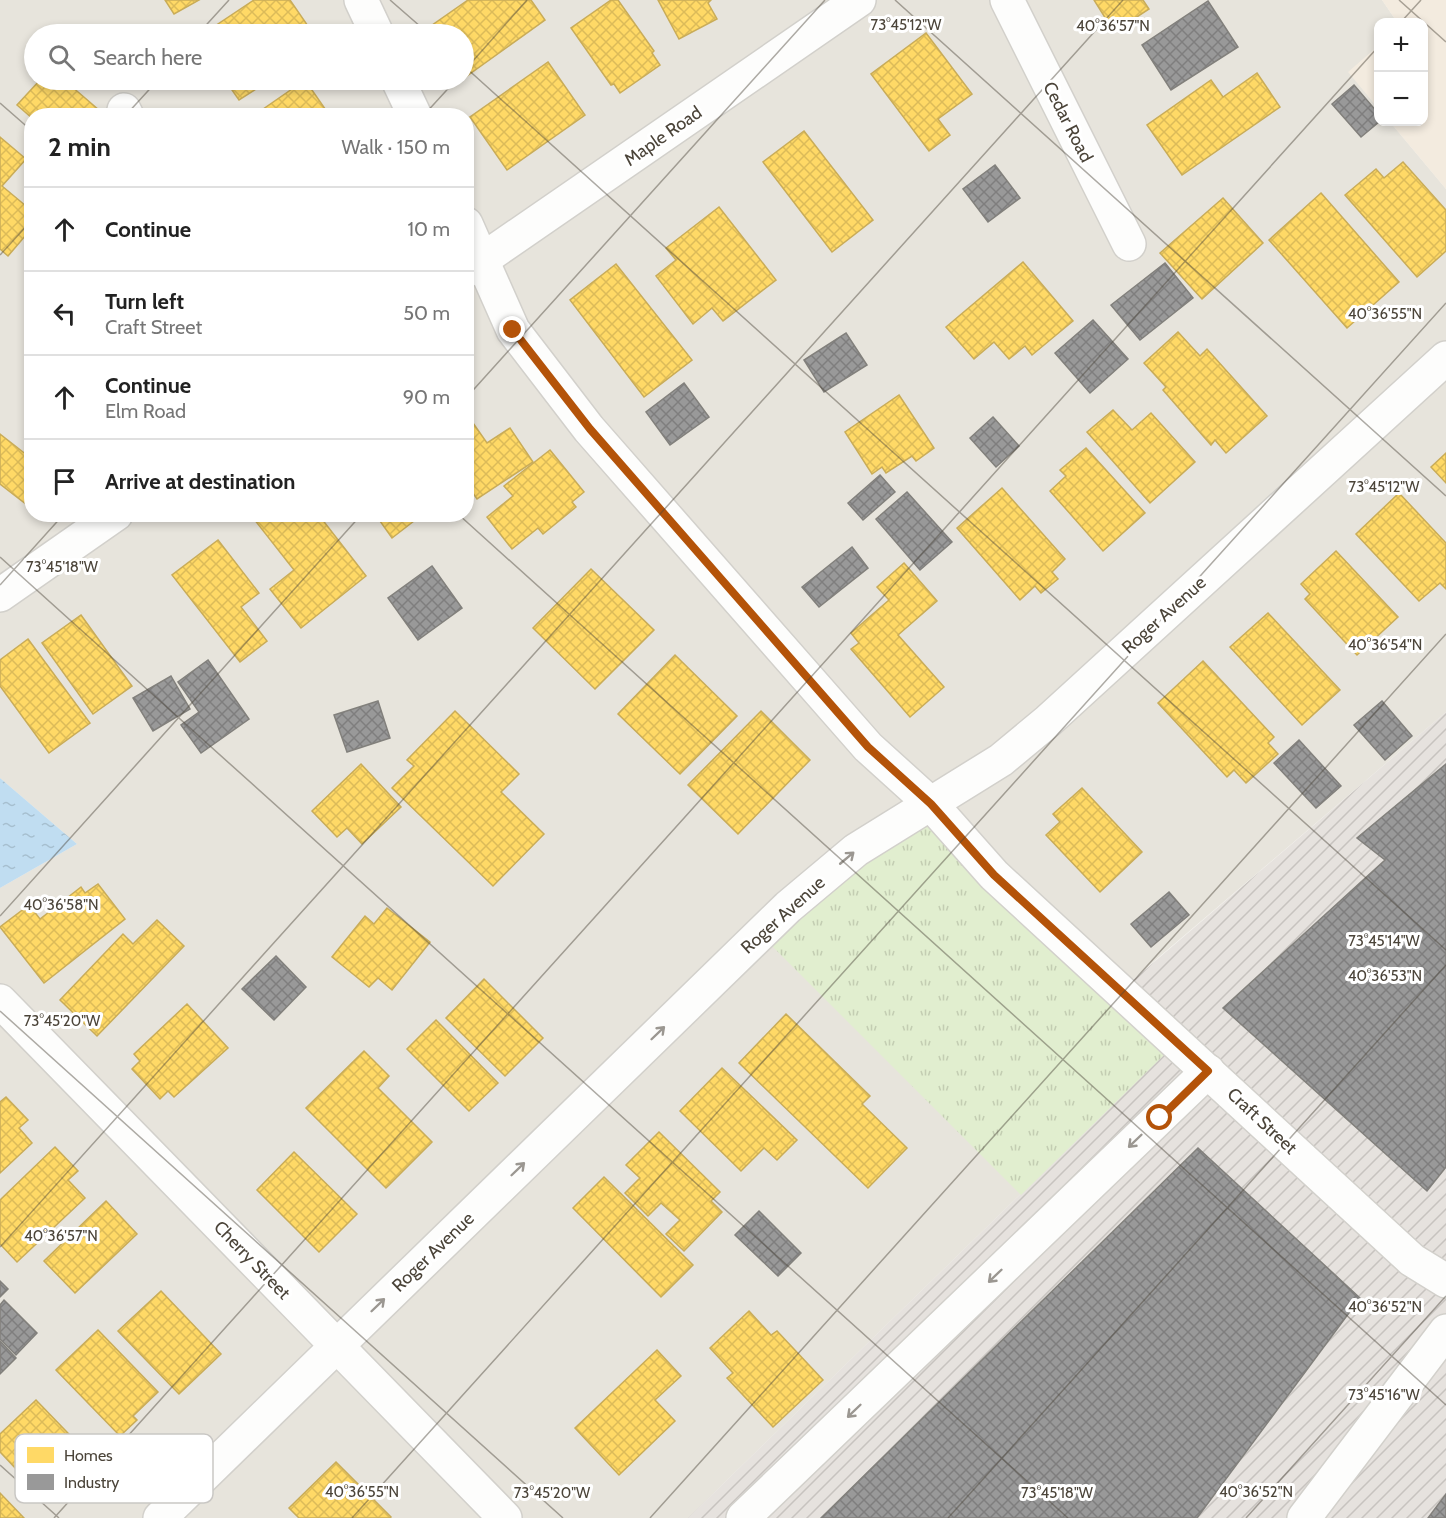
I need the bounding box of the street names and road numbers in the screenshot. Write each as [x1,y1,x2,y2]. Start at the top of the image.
street label: Cedar Road [1038,78,1098,166]
street label: Maple Road [620,101,706,171]
street label: Roger Avenue [1117,572,1211,658]
street label: Roger Avenue [736,872,830,958]
street label: Craft Street [1223,1083,1301,1159]
street label: Roger Avenue [387,1207,479,1297]
street label: Cherry Street [209,1216,295,1304]

